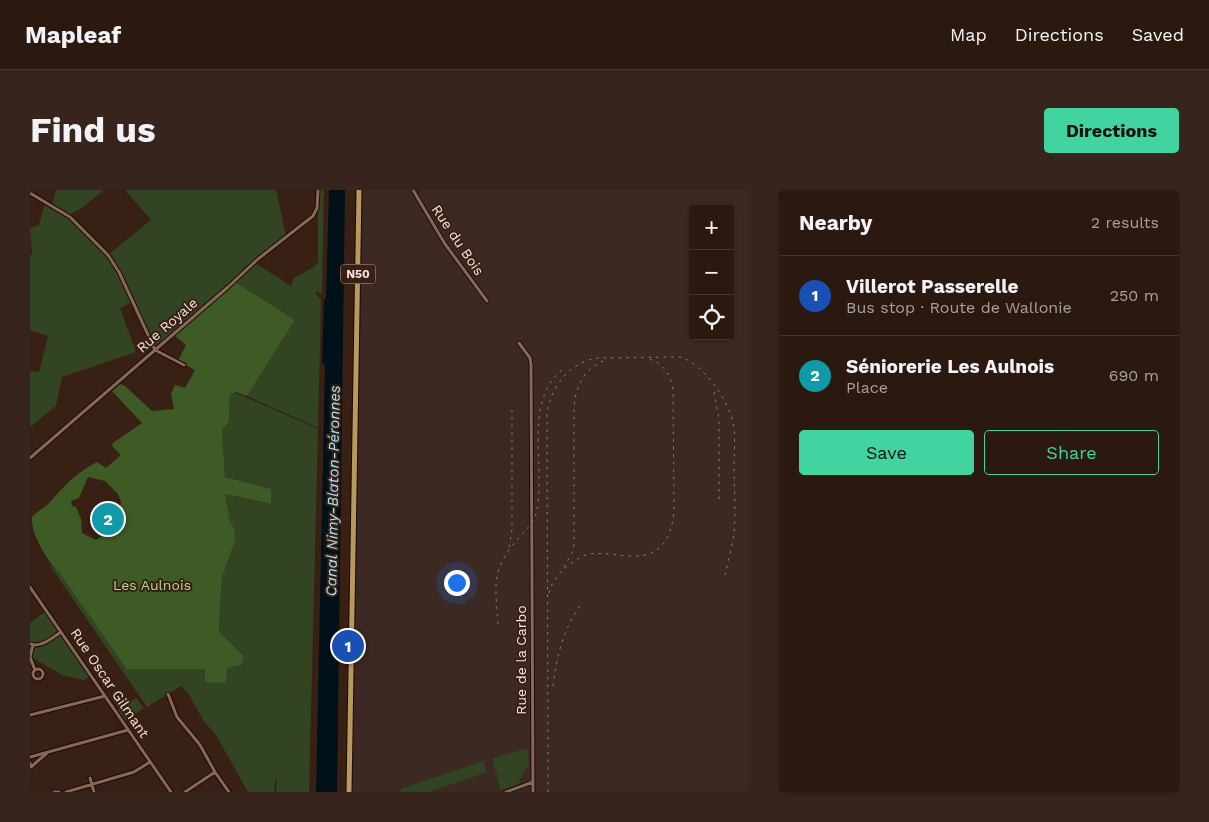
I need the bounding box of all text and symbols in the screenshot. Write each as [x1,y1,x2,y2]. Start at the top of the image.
text: Mapleaf [25,21,121,49]
text: Map [950,24,987,45]
text: Directions [1015,24,1104,45]
text: Saved [1132,24,1184,45]
button: Directions [1044,108,1179,153]
text: Find us [30,109,156,151]
street label: Rue du Bois [429,202,487,278]
map controls [689,205,734,340]
button: + [689,205,734,250]
text: Nearby [799,210,872,235]
text: 2 results [1091,213,1159,232]
button: − [689,250,734,295]
road number: N50 [340,264,376,284]
text: Villerot Passerelle [846,275,1018,298]
text: 1 [812,286,818,305]
text: 250 m [1110,286,1159,305]
street label: Rue Royale [133,294,201,356]
button: locate [689,295,734,340]
text: Bus stop · Route de Wallonie [846,298,1072,317]
text: Séniorerie Les Aulnois [846,355,1054,378]
text: 2 [810,366,820,385]
text: 690 m [1109,366,1159,385]
text: Place [846,378,888,397]
water label: Canal Nimy-Blaton-Péronnes [322,385,344,597]
button: Save [799,430,974,475]
button: Share [984,430,1159,475]
pin: 2 [92,500,124,538]
your location [444,570,470,596]
park label: Les Aulnois [113,577,191,593]
street label: Rue de la Carbo [513,605,529,715]
street label: Rue Oscar Gilmant [68,625,153,741]
pin: 1 [332,627,364,665]

